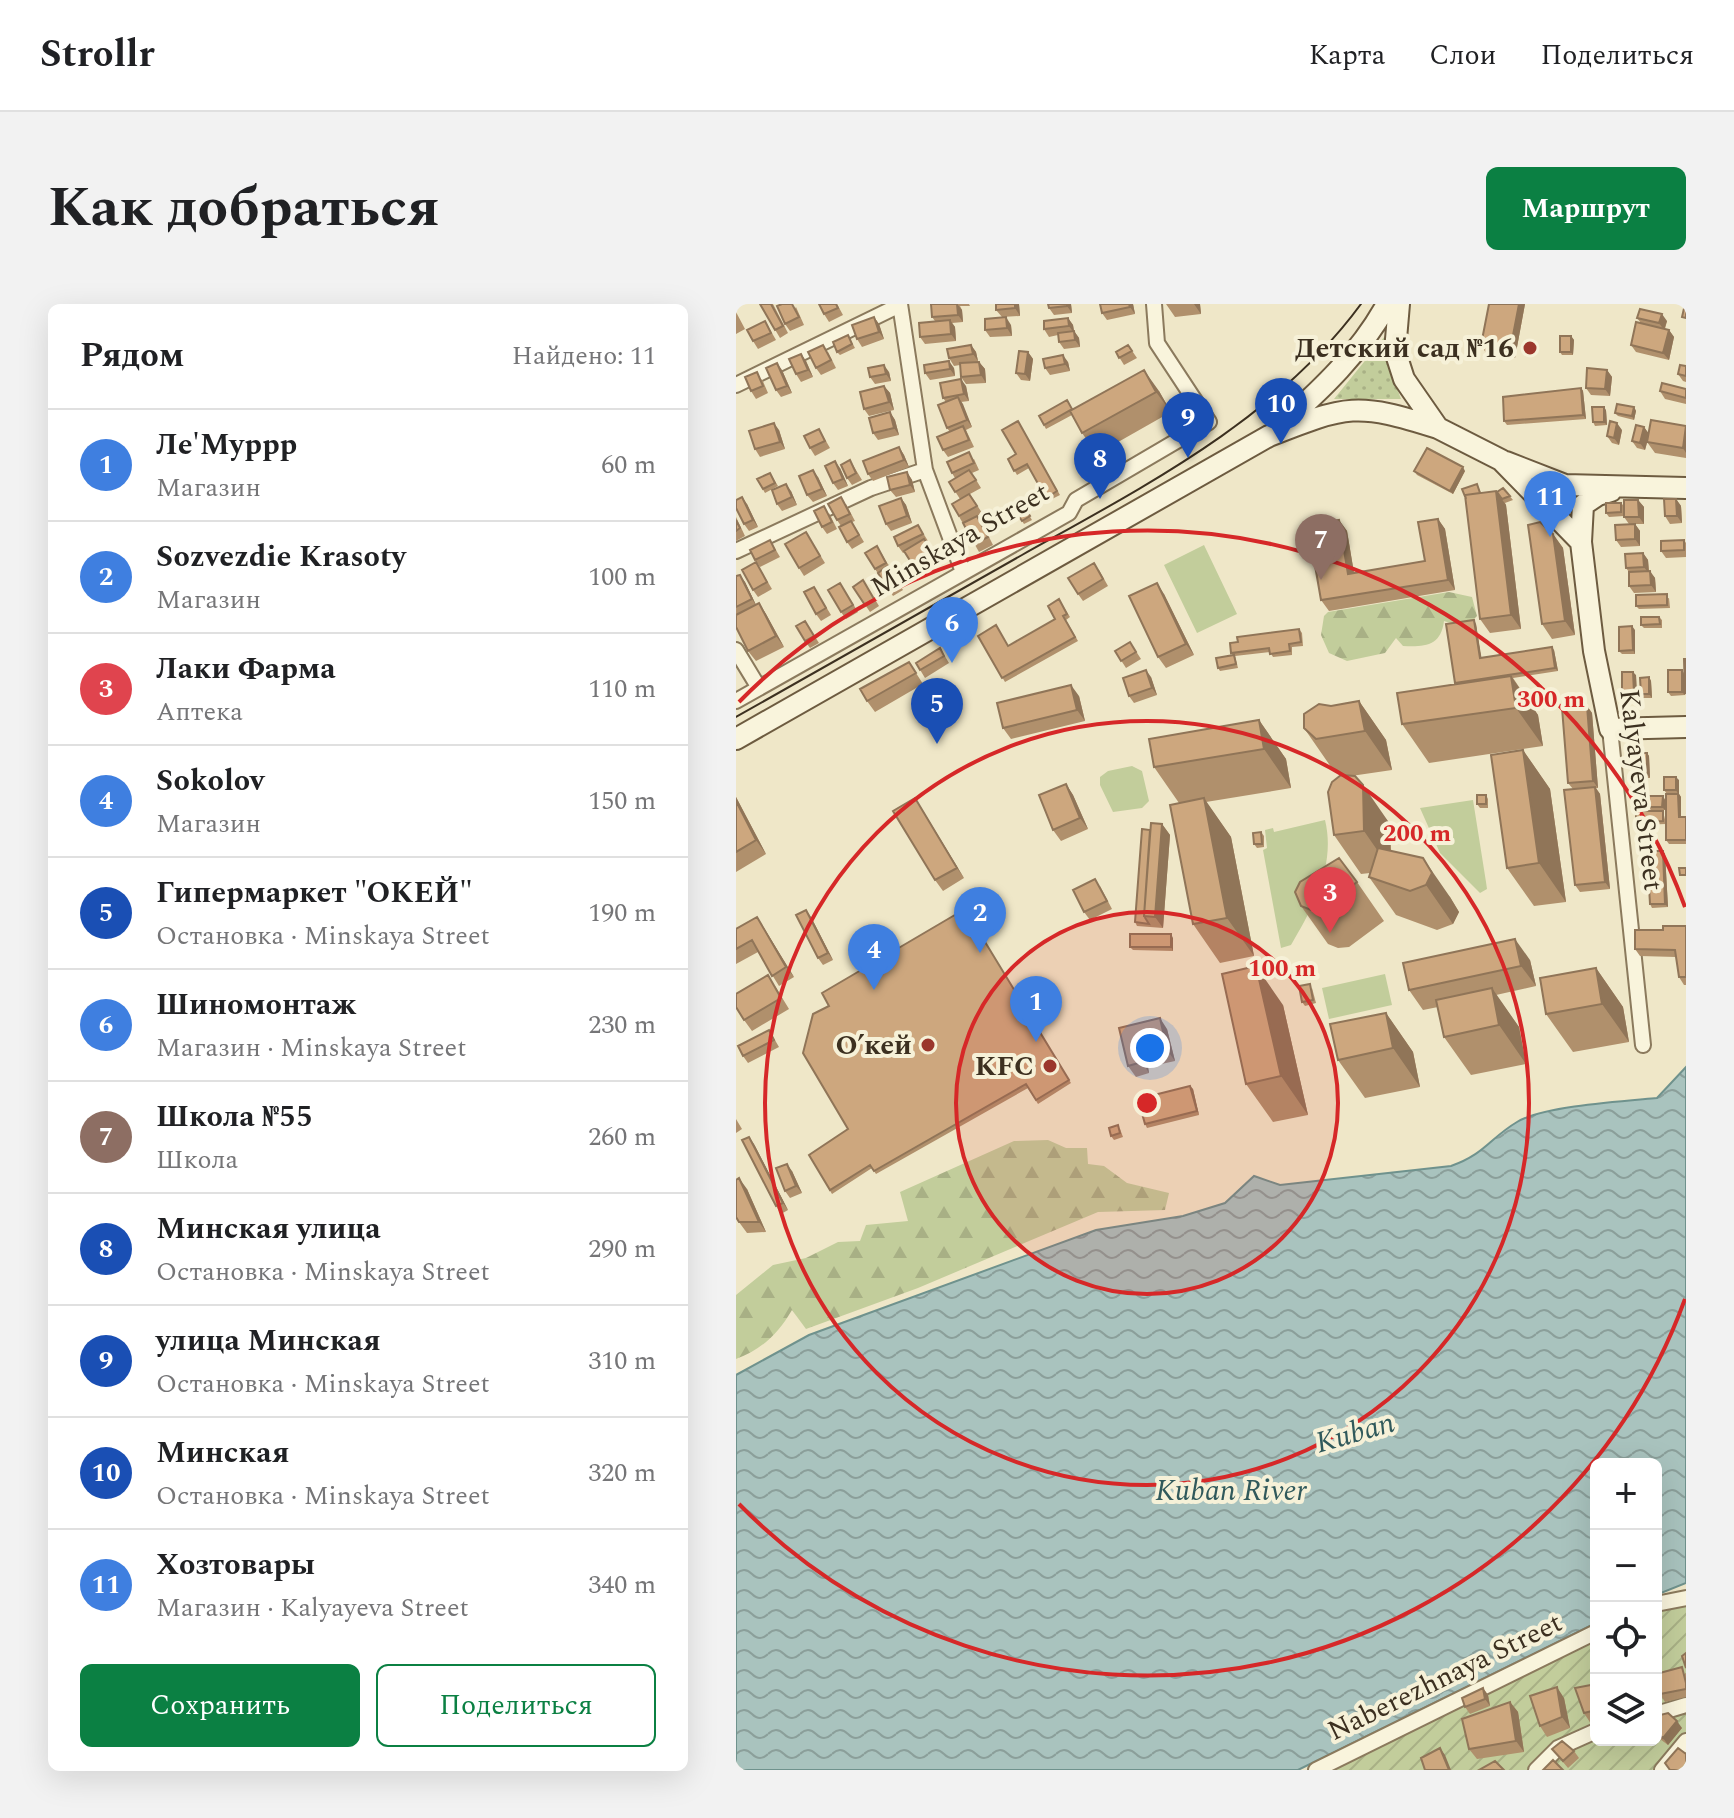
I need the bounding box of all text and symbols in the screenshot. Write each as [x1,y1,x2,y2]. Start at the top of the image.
text: Strollr [40,26,155,84]
text: Карта [1309,34,1385,77]
text: Слои [1429,34,1496,77]
text: Поделиться [1540,34,1694,77]
text: Как добраться [48,166,439,251]
button: Маршрут [1486,167,1686,250]
place label: Детский сад №16 [1295,327,1514,370]
text: Рядом [80,330,184,382]
text: Найдено: 11 [512,336,656,376]
marker: Детский сад №16 [1521,339,1539,357]
pin: 10 [1255,378,1307,444]
pin: 9 [1162,392,1214,458]
text: Ле'Муррр [156,422,297,468]
pin: 8 [1074,433,1126,499]
text: 1 [99,445,113,485]
text: 60 m [601,445,656,485]
text: Магазин [156,468,261,508]
street label: Minskaya Street [862,471,1058,609]
pin: 11 [1524,471,1576,537]
pin: 7 [1295,514,1347,580]
text: Sozvezdie Krasoty [156,534,406,580]
text: 2 [99,557,113,597]
text: 100 m [588,557,656,597]
text: Магазин [156,580,261,620]
pin: 6 [926,597,978,663]
text: Лаки Фарма [156,646,336,692]
text: 3 [99,669,113,709]
text: 110 m [588,669,656,709]
pin: 5 [911,678,963,744]
text: 300 m [1517,682,1585,718]
street label: Kalyayeva Street [1607,687,1675,893]
text: Аптека [156,692,243,732]
text: Sokolov [156,758,264,804]
text: 4 [99,781,113,821]
text: 150 m [588,781,656,821]
text: Магазин [156,804,261,844]
text: 200 m [1383,816,1451,852]
pin: 3 [1304,867,1356,933]
text: Гипермаркет "ОКЕЙ" [156,870,473,916]
pin: 2 [954,887,1006,953]
text: 5 [99,893,113,933]
text: 190 m [588,893,656,933]
text: Остановка · Minskaya Street [156,916,490,956]
pin: 4 [848,924,900,990]
text: 100 m [1248,951,1316,987]
pin: 1 [1010,976,1062,1042]
text: Шиномонтаж [156,982,357,1028]
text: 6 [99,1005,113,1045]
text: 230 m [588,1005,656,1045]
place label: О’кей [836,1024,912,1067]
text: Магазин · Minskaya Street [156,1028,466,1068]
your location [1130,1028,1170,1068]
marker: О’кей [919,1036,937,1054]
place label: KFC [975,1045,1034,1088]
marker: KFC [1041,1057,1059,1075]
centre of rings [1133,1089,1161,1117]
text: Школа №55 [156,1094,313,1140]
text: 7 [99,1117,113,1157]
text: 260 m [588,1117,656,1157]
text: Школа [156,1140,238,1180]
text: Минская улица [156,1206,381,1252]
text: 8 [99,1229,113,1269]
text: 290 m [588,1229,656,1269]
text: Остановка · Minskaya Street [156,1252,490,1292]
text: улица Минская [156,1318,381,1364]
text: 9 [99,1341,113,1381]
text: 310 m [588,1341,656,1381]
text: Остановка · Minskaya Street [156,1364,490,1404]
water label: Kuban [1310,1400,1400,1466]
text: Минская [156,1430,289,1476]
text: 10 [91,1453,121,1493]
text: 320 m [588,1453,656,1493]
map controls [1590,1458,1662,1746]
button: + [1590,1458,1662,1530]
water label: Kuban River [1155,1468,1308,1514]
text: Остановка · Minskaya Street [156,1476,490,1516]
button: − [1590,1530,1662,1602]
text: Хозтовары [156,1542,315,1588]
text: 11 [91,1565,121,1605]
text: 340 m [588,1565,656,1605]
text: Магазин · Kalyayeva Street [156,1588,469,1628]
street label: Naberezhnaya Street [1320,1601,1570,1753]
button: locate [1590,1602,1662,1674]
button: Сохранить [80,1664,360,1747]
button: Поделиться [376,1664,656,1747]
button: layers [1590,1674,1662,1746]

